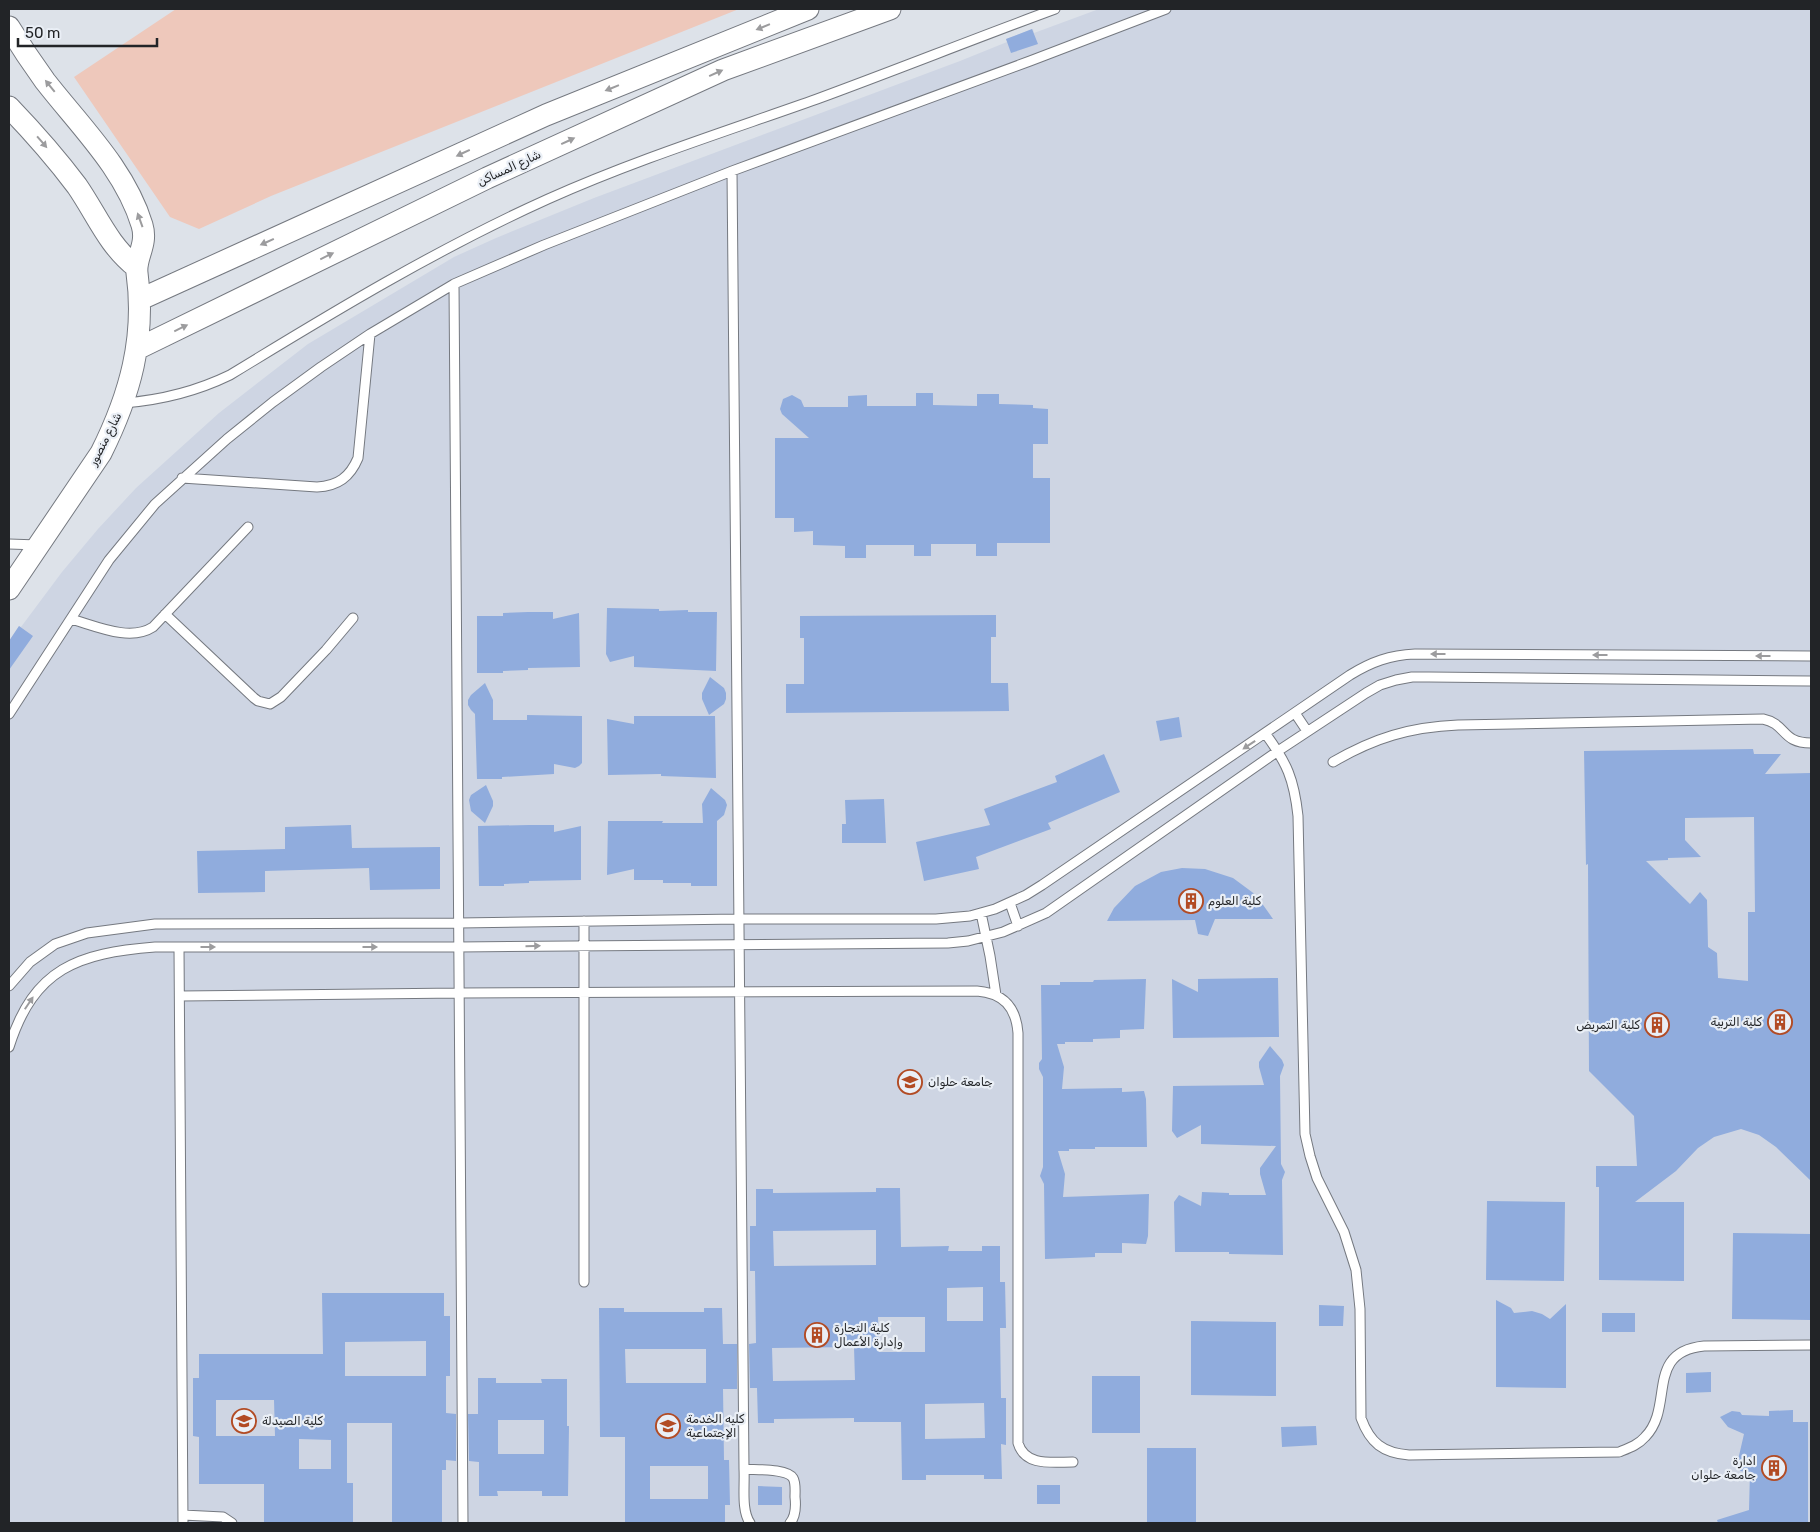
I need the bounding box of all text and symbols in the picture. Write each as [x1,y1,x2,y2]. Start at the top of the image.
scale bar [18,15,156,47]
text: 50 m [25,24,60,42]
one-way arrow [755,24,770,31]
one-way arrow [709,69,723,77]
one-way arrow [44,80,55,93]
one-way arrow [604,84,619,92]
one-way arrow [37,135,48,148]
one-way arrow [561,136,575,144]
street label: شارع المساكن [475,147,544,191]
one-way arrow [456,149,470,157]
one-way arrow [136,212,144,227]
one-way arrow [260,238,274,246]
one-way arrow [320,252,334,260]
one-way arrow [174,324,188,332]
street label: شارع منصور [85,410,126,470]
one-way arrow [1429,650,1445,658]
one-way arrow [1592,651,1608,659]
one-way arrow [1754,652,1770,660]
one-way arrow [1242,740,1256,750]
building icon: كلية العلوم [1178,888,1204,914]
place label: كلية العلوم [1208,894,1262,910]
one-way arrow [525,942,541,950]
one-way arrow [200,943,216,951]
one-way arrow [363,943,379,951]
one-way arrow [24,997,34,1010]
building icon: كلية التربية [1767,1009,1793,1035]
building icon: كلية التمريض [1644,1012,1670,1038]
place label: كلية التربية [1711,1015,1763,1030]
place label: كلية التمريض [1576,1018,1641,1033]
school or university icon: جامعة حلوان [897,1069,923,1095]
place label: جامعة حلوان [928,1075,993,1090]
place label: كلية التجارة وإدارة الأعمال [834,1321,903,1350]
building icon: كلية التجارة وإدارة الأعمال [804,1322,830,1348]
school or university icon: كلية الصيدلة [231,1408,257,1434]
place label: كليه الخدمة الإجتماعية [686,1412,745,1440]
school or university icon: كليه الخدمة الإجتماعية [655,1413,681,1439]
place label: كلية الصيدلة [262,1414,324,1428]
place label: ادارة جامعة حلوان [1691,1454,1756,1483]
building icon: ادارة جامعة حلوان [1761,1455,1787,1481]

